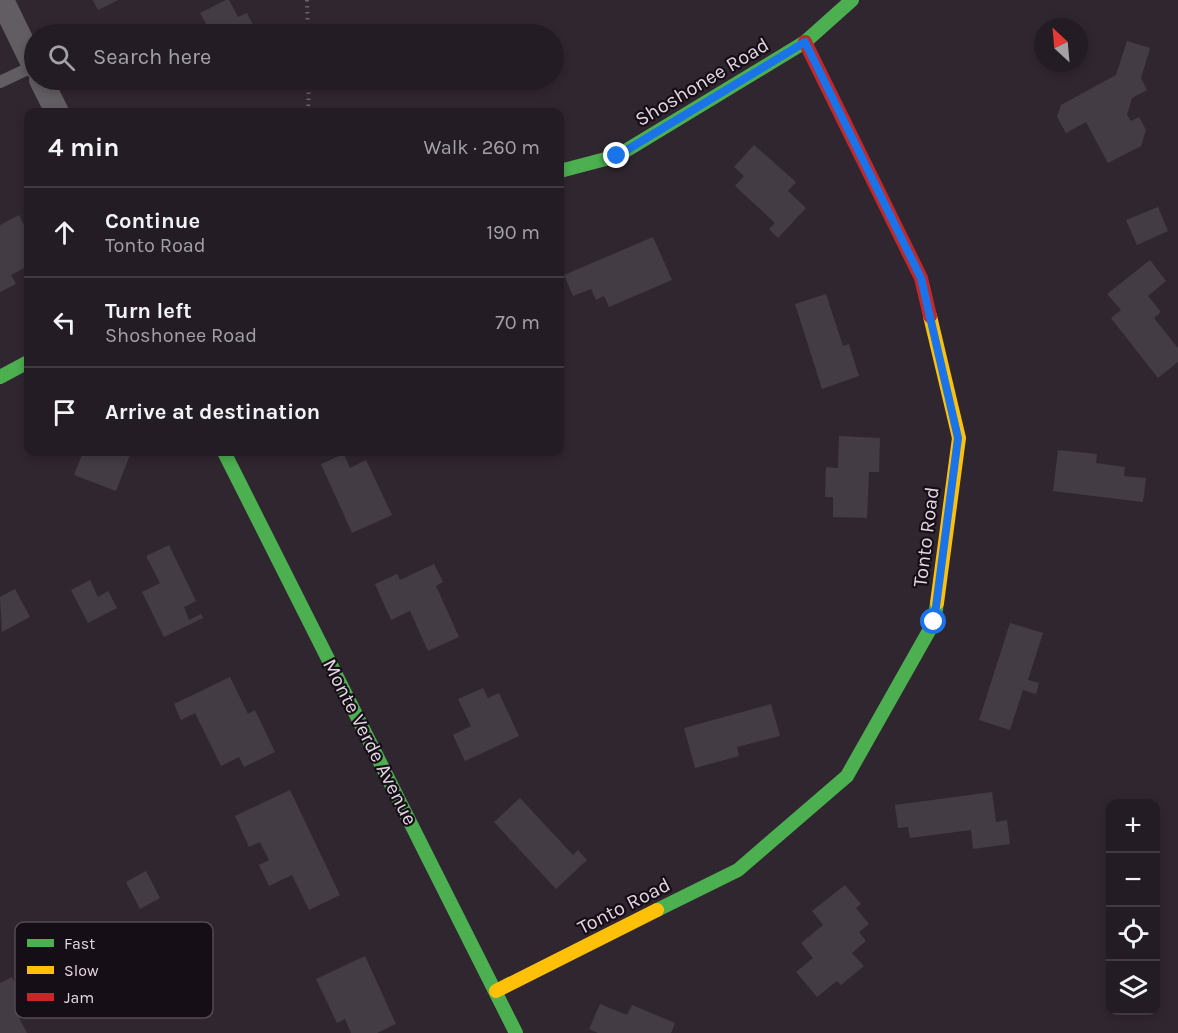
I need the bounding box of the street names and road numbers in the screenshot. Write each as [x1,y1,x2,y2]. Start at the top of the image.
street label: Shoshonee Road [631,33,773,131]
street label: Tonto Road [908,486,944,588]
street label: Monte Verde Avenue [318,655,422,829]
street label: Tonto Road [574,873,674,939]

